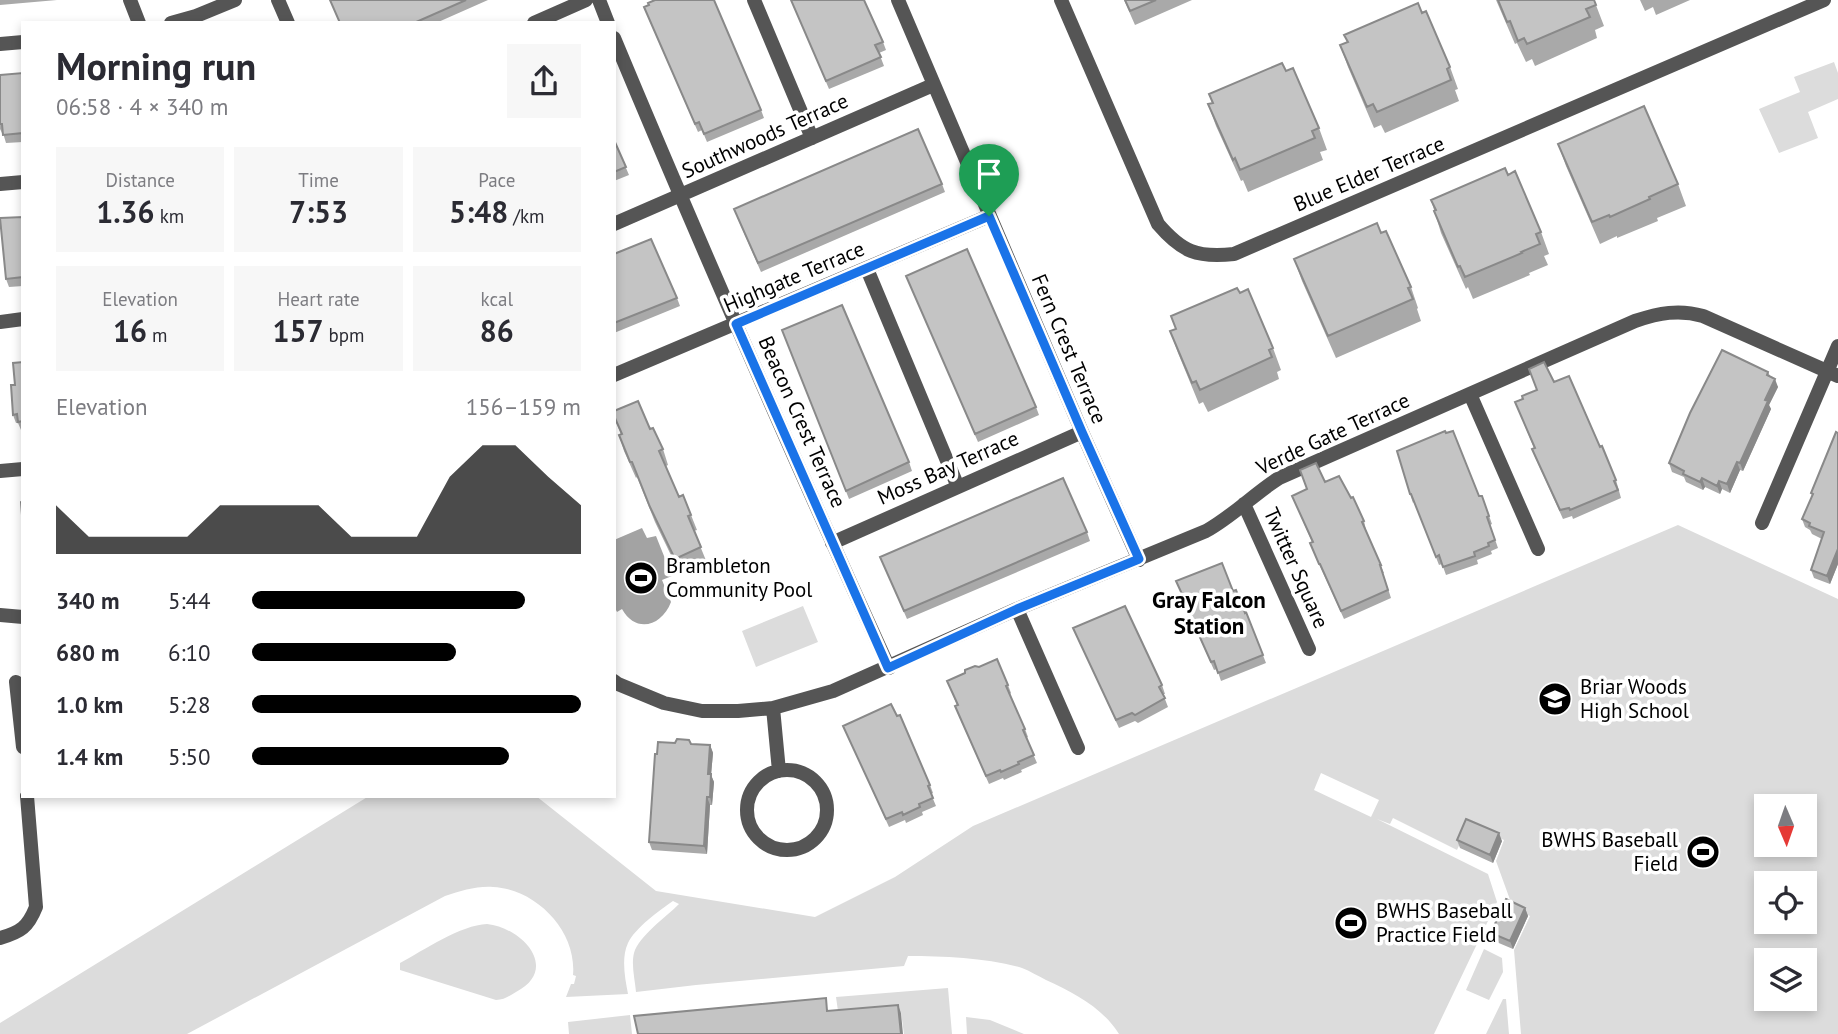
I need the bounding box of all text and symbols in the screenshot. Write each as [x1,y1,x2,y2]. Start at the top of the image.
text: Morning run [56,41,256,90]
button: share [507,44,581,118]
street label: Southwoods Terrace [677,87,852,184]
text: 06:58 · 4 × 340 m [56,92,228,121]
street label: Blue Elder Terrace [1289,130,1448,218]
pin [959,144,1019,216]
icon: arrive [970,155,1008,193]
text: Distance [105,168,175,192]
text: Time [298,168,339,192]
text: Pace [478,168,515,192]
text: 1.36 [96,192,155,231]
text: 7:53 [289,192,348,231]
text: 5:48 [449,192,508,231]
text: km [155,204,184,228]
text: /km [508,204,545,228]
street label: Highgate Terrace [719,235,868,318]
street label: Fern Crest Terrace [1026,270,1113,428]
text: Elevation [102,287,178,311]
text: Heart rate [277,287,360,311]
text: kcal [481,287,513,311]
text: 16 [113,311,147,350]
text: 157 [272,311,323,350]
text: 86 [480,311,514,350]
text: m [147,323,167,347]
text: bpm [323,323,365,347]
street label: Beacon Crest Terrace [752,332,852,512]
street label: Verde Gate Terrace [1251,386,1414,481]
text: Elevation [56,392,148,421]
text: 156–159 m [466,392,581,421]
street label: Moss Bay Terrace [873,424,1023,511]
street label: Twitter Square [1258,503,1335,632]
place label: Brambleton Community Pool [666,552,812,603]
sports icon: Brambleton Community Pool [622,559,660,597]
district label: Gray Falcon Station [1152,585,1266,640]
text: 340 m [56,586,119,615]
text: 5:44 [168,586,211,615]
text: 680 m [56,638,119,667]
text: 6:10 [168,638,211,667]
place label: Briar Woods High School [1580,673,1689,724]
school or university icon: Briar Woods High School [1536,680,1574,718]
text: 1.0 km [56,690,123,719]
text: 5:28 [168,690,211,719]
text: 1.4 km [56,742,123,771]
text: 5:50 [168,742,211,771]
north arrow [1754,794,1816,858]
map controls [1754,794,1817,1011]
place label: BWHS Baseball Field [1541,826,1678,877]
sports icon: BWHS Baseball Field [1684,833,1722,871]
button: locate [1754,871,1817,934]
place label: BWHS Baseball Practice Field [1376,897,1513,948]
sports icon: BWHS Baseball Practice Field [1332,904,1370,942]
button: layers [1754,948,1817,1011]

